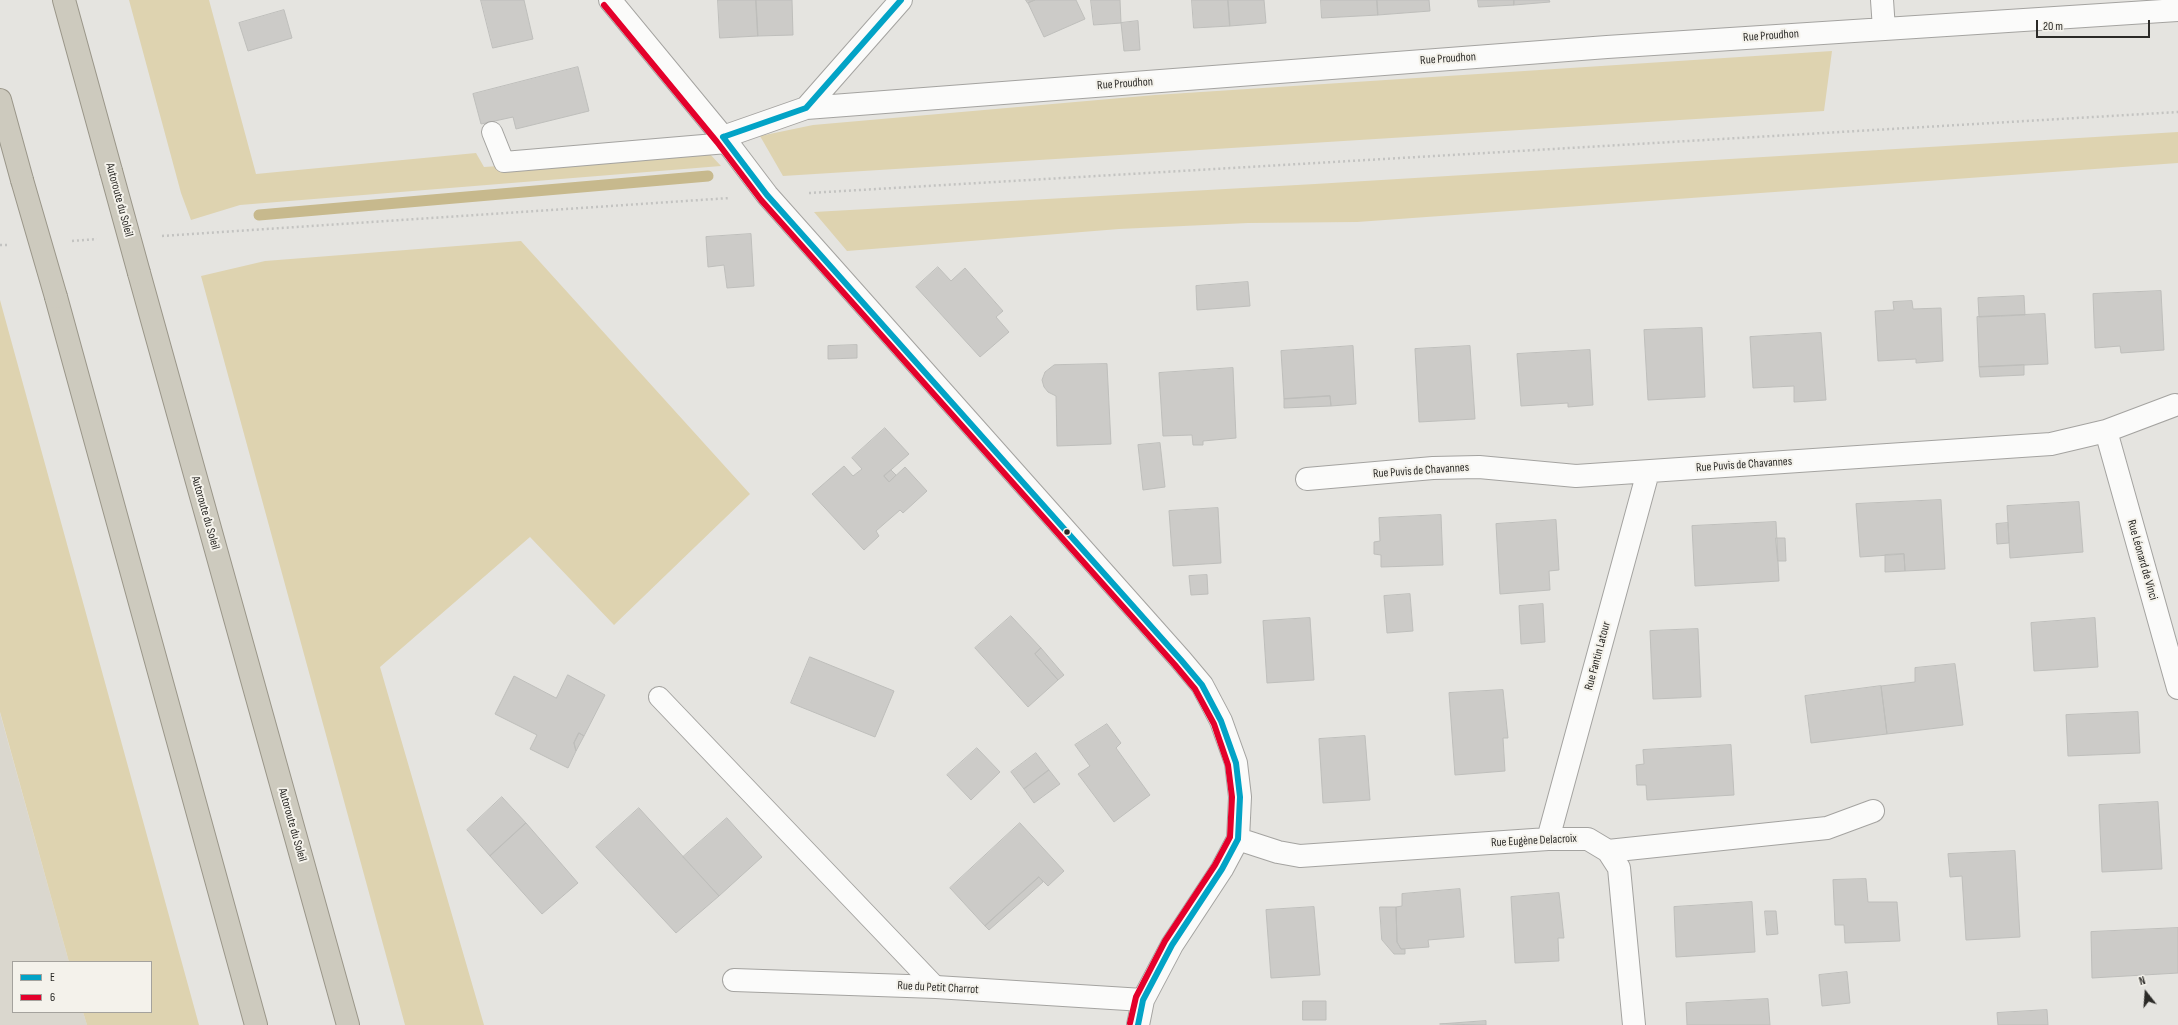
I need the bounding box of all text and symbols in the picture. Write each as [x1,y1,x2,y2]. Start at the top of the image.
scale bar [2038,12,2152,38]
text: 20 m [2043,19,2063,34]
street label: Rue Proudhon [1743,27,1799,45]
street label: Rue Proudhon [1420,50,1476,68]
street label: Rue Proudhon [1097,75,1153,93]
street label: Autoroute du Soleil [102,162,136,238]
street label: Rue Puvis de Chavannes [1696,454,1792,476]
street label: Rue Puvis de Chavannes [1373,460,1469,482]
street label: Autoroute du Soleil [188,475,222,551]
street label: Rue Léonard de Vinci [2124,518,2160,602]
unlabelled marker [1062,527,1072,537]
street label: Rue Fantin Latour [1582,620,1614,692]
street label: Autoroute du Soleil [275,787,309,863]
street label: Rue Eugène Delacroix [1491,832,1577,850]
legend [12,961,152,1013]
text: E [50,970,55,985]
north arrow [2126,973,2166,1013]
text: N [2138,974,2147,988]
street label: Rue du Petit Charrot [897,979,979,997]
text: 6 [50,990,55,1005]

